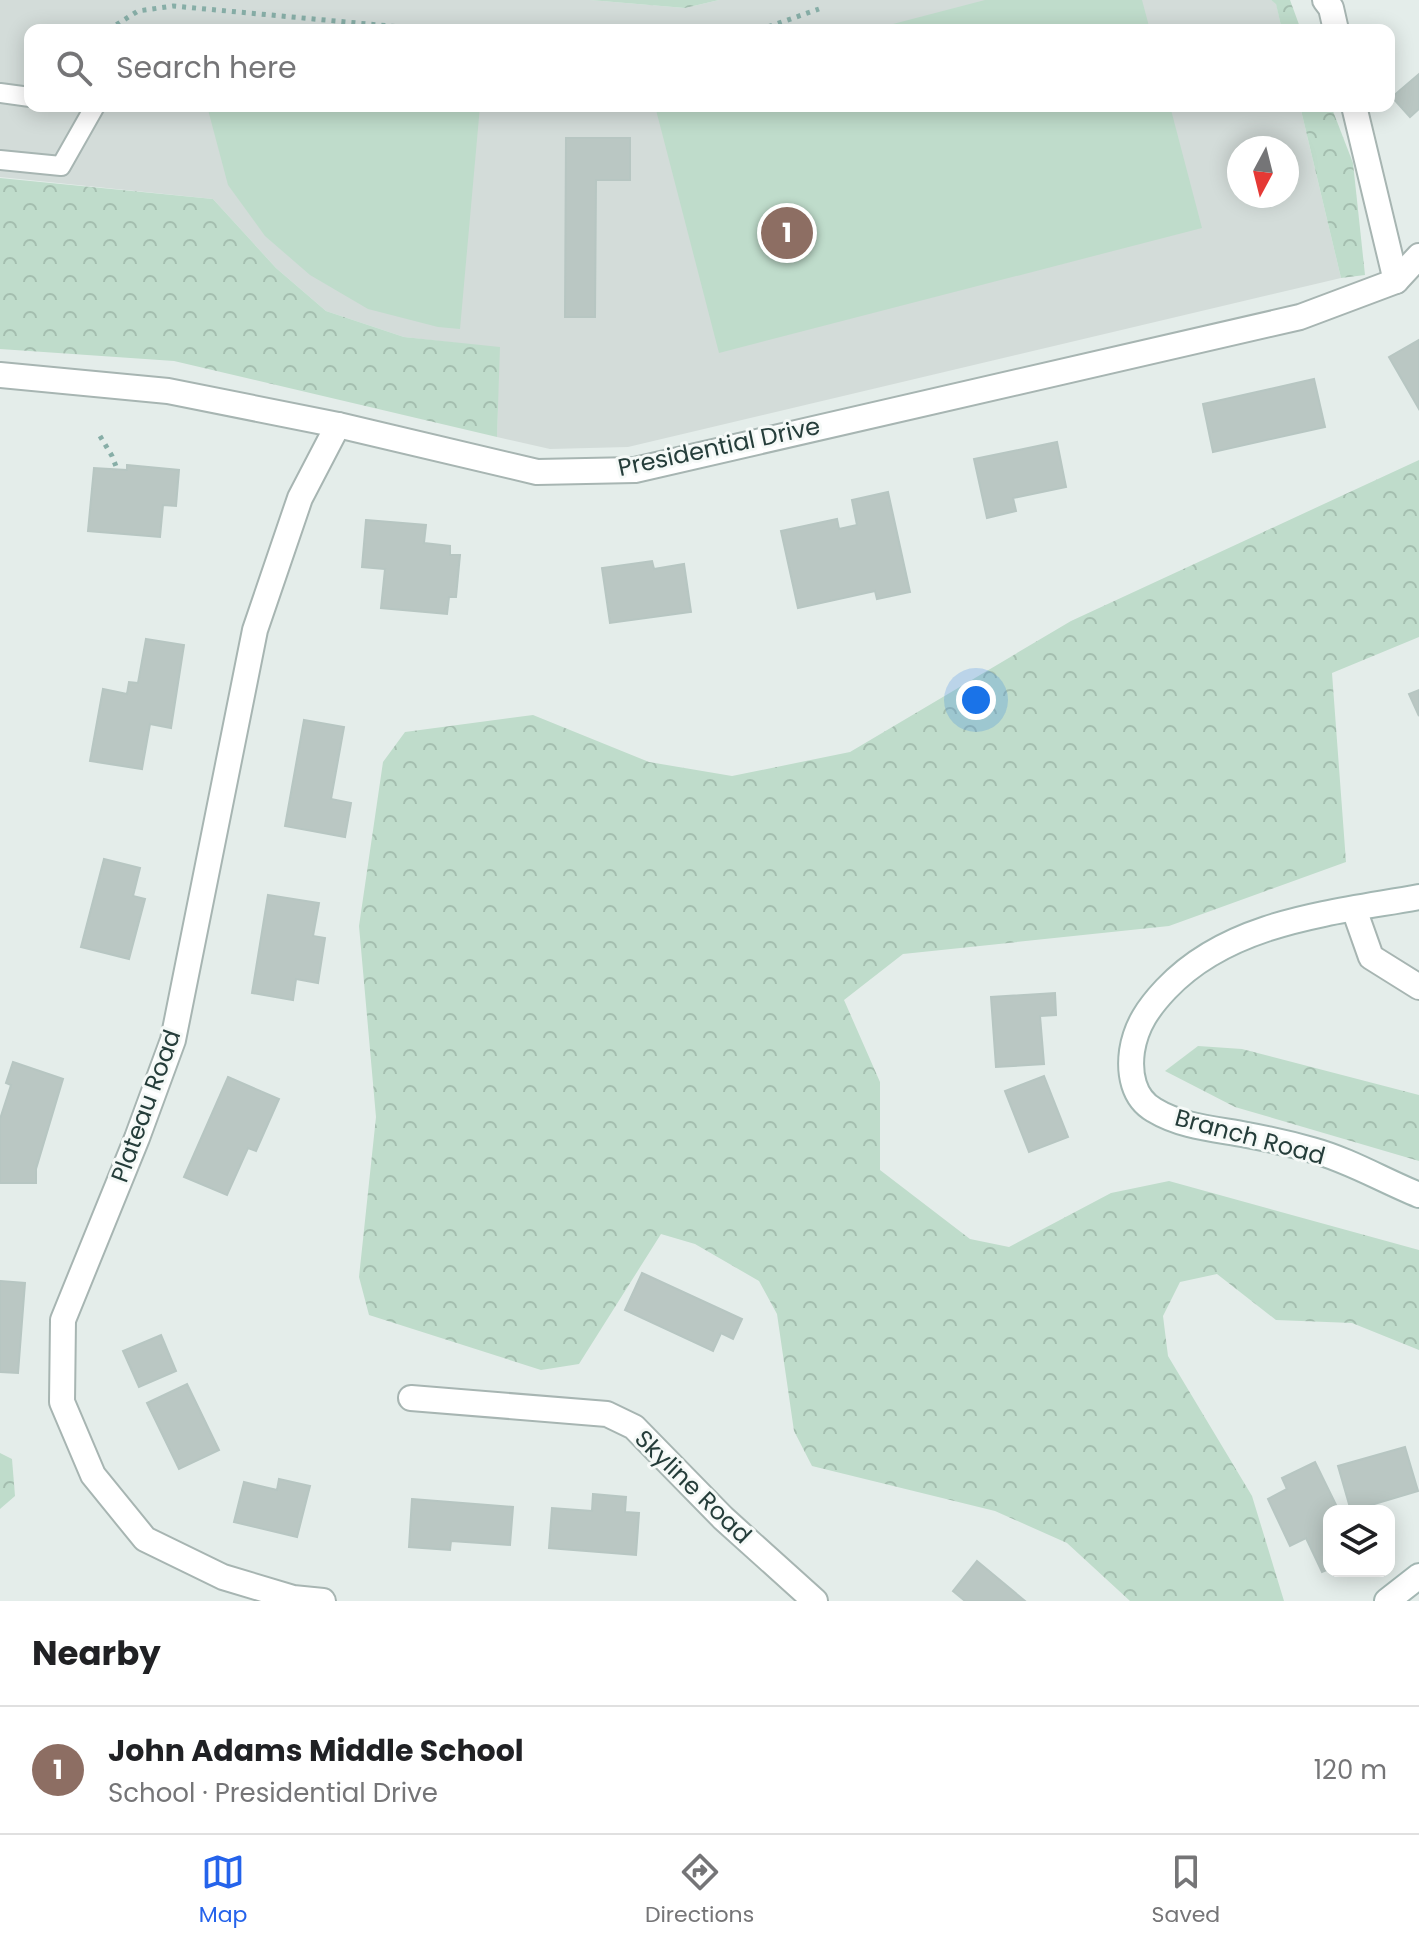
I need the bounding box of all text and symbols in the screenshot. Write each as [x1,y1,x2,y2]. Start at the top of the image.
search box [24,24,1395,112]
icon: search [52,46,96,90]
text: Search here [116,46,297,89]
north arrow [1227,136,1299,208]
pin: 1 [761,203,813,263]
street label: Presidential Drive [615,409,823,484]
your location [956,680,996,720]
street label: Plateau Road [103,1025,188,1187]
street label: Branch Road [1171,1101,1329,1172]
street label: Skyline Road [628,1422,759,1551]
map controls [1323,1505,1395,1577]
button: layers [1323,1505,1395,1577]
text: Nearby [32,1629,161,1677]
text: John Adams Middle School [108,1729,524,1772]
text: 1 [53,1752,63,1788]
text: 120 m [1314,1752,1387,1788]
text: School · Presidential Drive [108,1775,438,1811]
tab: Map [199,1850,247,1931]
tab: Directions [645,1850,754,1931]
tab: Saved [1152,1850,1220,1931]

